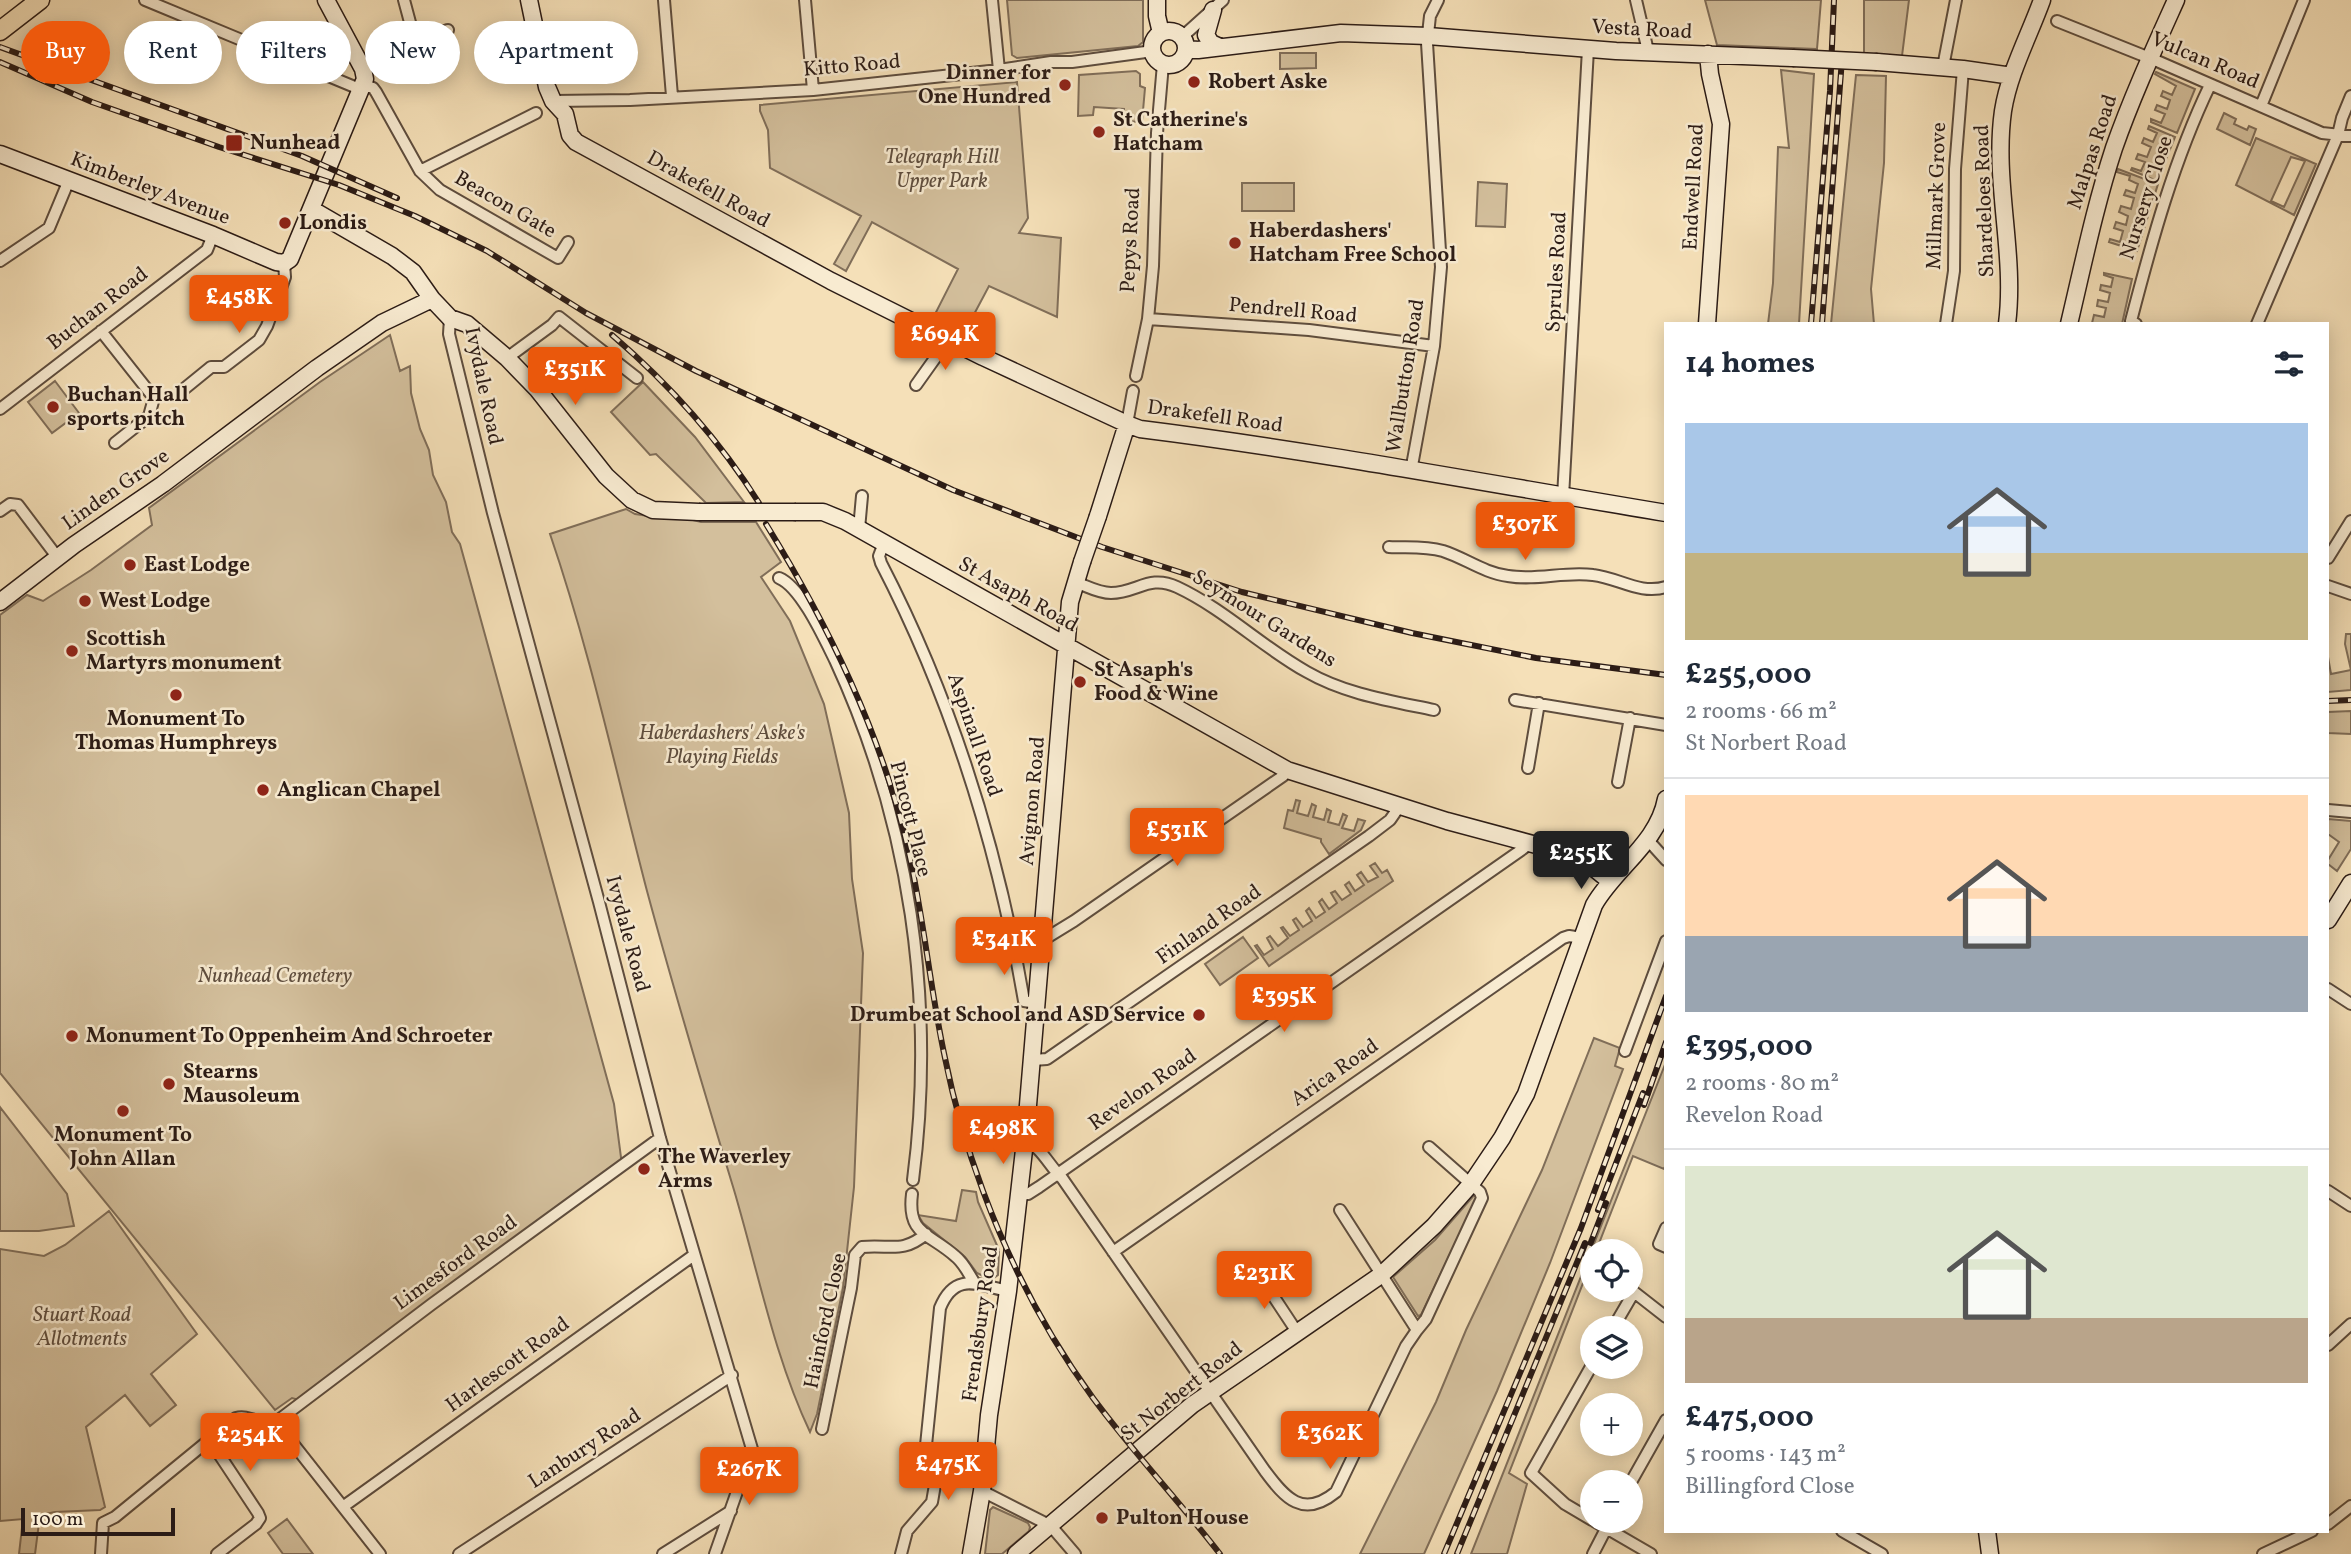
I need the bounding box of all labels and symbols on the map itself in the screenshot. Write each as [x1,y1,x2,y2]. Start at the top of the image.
street label: Vesta Road [1591,13,1693,47]
street label: Vulcan Road [2146,25,2264,97]
street label: Kitto Road [802,47,902,85]
place label: Dinner for One Hundred [918,59,1051,112]
place label: Robert Aske [1208,68,1327,97]
marker: Robert Aske [1186,74,1202,90]
marker: Dinner for One Hundred [1057,77,1073,93]
street label: Malpas Road [2061,91,2125,213]
place label: St Catherine's Hatcham [1113,106,1248,159]
street label: Millmark Grove [1920,122,1954,270]
street label: Endwell Road [1676,123,1712,251]
marker: St Catherine's Hatcham [1091,124,1107,140]
street label: Shardeloes Road [1968,124,2002,278]
place label: Nunhead [250,129,340,158]
street label: Nursery Close [2113,132,2181,264]
marker: Nunhead [224,133,244,153]
park label: Telegraph Hill Upper Park [885,143,999,196]
street label: Drakefell Road [641,144,775,236]
street label: Kimberley Avenue [66,145,234,233]
street label: Beacon Gate [449,164,561,246]
street label: Pepys Road [1114,187,1148,293]
place label: Londis [299,209,367,238]
street label: Sprules Road [1539,211,1575,333]
marker: Londis [277,215,293,231]
place label: Haberdashers' Hatcham Free School [1249,217,1456,270]
marker: Haberdashers' Hatcham Free School [1227,235,1243,251]
street label: Buchan Road [41,260,155,358]
pin: £458K [190,276,288,335]
street label: Pendrell Road [1227,291,1359,331]
street label: Wallbutton Road [1380,297,1432,455]
pin: £694K [896,312,994,372]
street label: Ivydale Road [456,324,510,448]
pin: £351K [526,348,624,407]
place label: Buchan Hall sports pitch [67,381,189,434]
street label: Drakefell Road [1145,393,1285,441]
marker: Buchan Hall sports pitch [45,399,61,415]
street label: Linden Grove [56,442,176,538]
pin: £307K [1476,503,1574,562]
street label: St Asaph Road [953,550,1083,640]
place label: East Lodge [144,551,250,580]
marker: East Lodge [122,557,138,573]
street label: Seymour Gardens [1186,563,1342,675]
place label: West Lodge [99,587,210,616]
marker: West Lodge [77,593,93,609]
place label: Scottish Martyrs monument [86,625,282,678]
marker: Scottish Martyrs monument [64,643,80,659]
place label: St Asaph's Food & Wine [1094,656,1218,709]
street label: Aspinall Road [939,669,1009,801]
marker: St Asaph's Food & Wine [1072,674,1088,690]
marker: Monument To Thomas Humphreys [168,687,184,703]
place label: Monument To Thomas Humphreys [75,705,277,758]
park label: Haberdashers' Aske's Playing Fields [639,719,806,772]
street label: Avignon Road [1013,735,1053,867]
street label: Pincott Place [882,758,938,880]
place label: Anglican Chapel [277,776,441,805]
marker: Anglican Chapel [255,782,271,798]
pin: £531K [1128,808,1226,868]
pin: £255K [1532,832,1630,891]
street label: Ivydale Road [597,872,657,996]
street label: Finland Road [1150,878,1268,972]
pin: £341K [955,918,1053,977]
park label: Nunhead Cemetery [198,962,353,991]
pin: £395K [1235,974,1333,1034]
place label: Drumbeat School and ASD Service [850,1001,1185,1030]
marker: Drumbeat School and ASD Service [1191,1007,1207,1023]
place label: Monument To Oppenheim And Schroeter [86,1022,493,1051]
marker: Monument To Oppenheim And Schroeter [64,1028,80,1044]
street label: Arica Road [1285,1032,1385,1114]
street label: Revelon Road [1083,1042,1203,1138]
place label: Stearns Mausoleum [183,1058,300,1111]
marker: Stearns Mausoleum [161,1076,177,1092]
marker: Monument To John Allan [115,1103,131,1119]
pin: £498K [954,1106,1052,1166]
place label: Monument To John Allan [54,1121,192,1174]
place label: The Waverley Arms [658,1143,791,1196]
marker: The Waverley Arms [636,1161,652,1177]
street label: Limesford Road [388,1208,524,1318]
street label: Frendsbury Road [956,1244,1006,1404]
street label: Hainford Close [797,1250,855,1392]
pin: £231K [1215,1252,1313,1311]
park label: Stuart Road Allotments [33,1301,131,1354]
street label: Harlescott Road [440,1310,576,1420]
street label: St Norbert Road [1115,1335,1249,1449]
street label: Lanbury Road [523,1402,647,1496]
pin: £362K [1281,1412,1379,1471]
pin: £254K [201,1414,299,1473]
pin: £475K [899,1442,997,1502]
pin: £267K [700,1448,798,1507]
place label: Pulton House [1116,1504,1249,1533]
scale bar [21,1505,175,1537]
marker: Pulton House [1094,1510,1110,1526]

